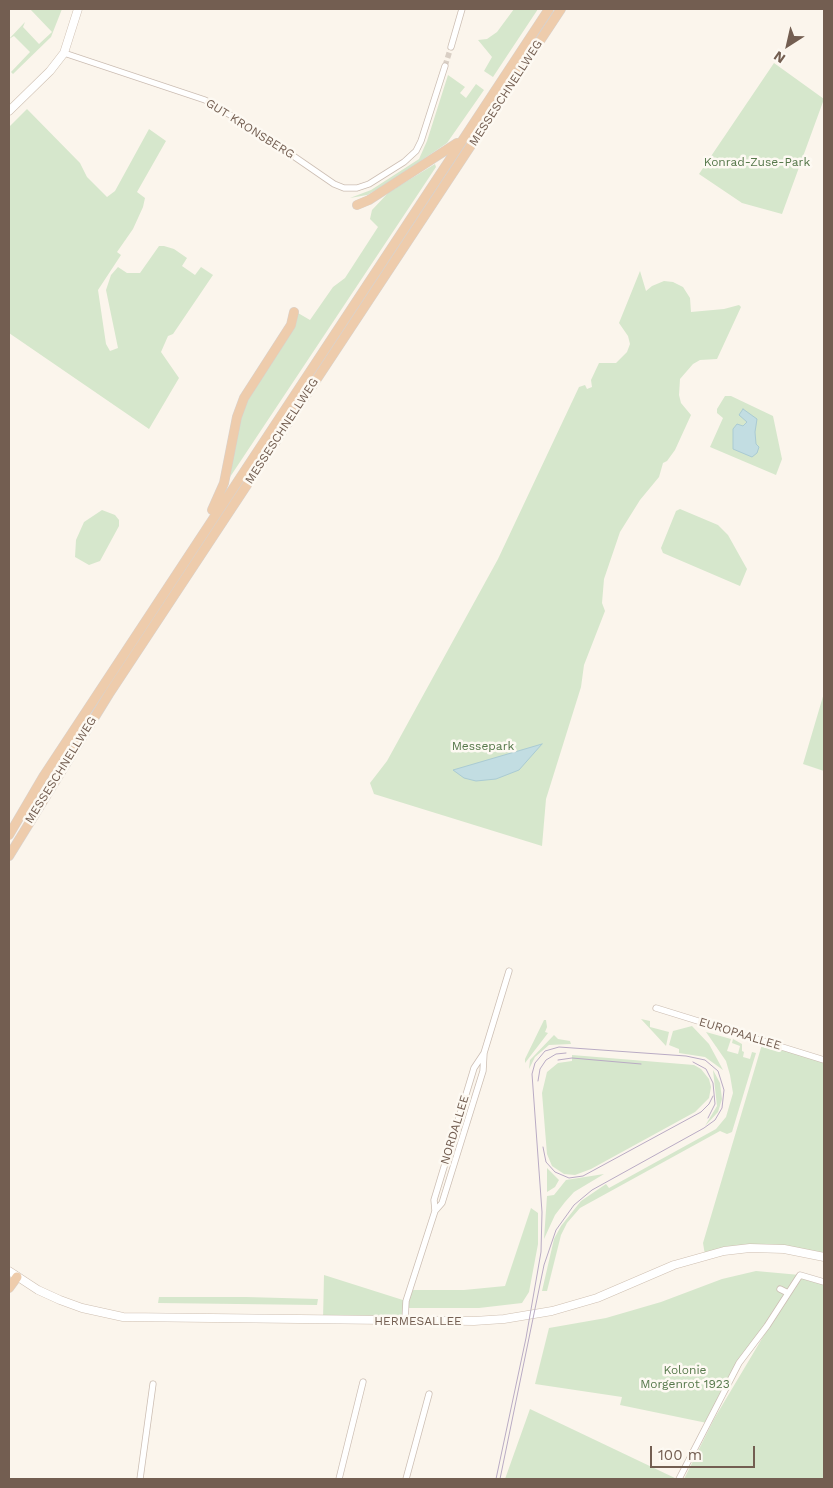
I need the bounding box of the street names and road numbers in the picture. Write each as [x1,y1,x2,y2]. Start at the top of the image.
street label: MESSESCHNELLWEG [466,37,546,149]
street label: GUT KRONSBERG [203,96,297,162]
street label: MESSESCHNELLWEG [242,375,322,487]
street label: MESSESCHNELLWEG [22,714,100,826]
street label: EUROPAALLEE [697,1015,783,1053]
street label: NORDALLEE [438,1094,472,1166]
street label: HERMESALLEE [374,1314,462,1328]

